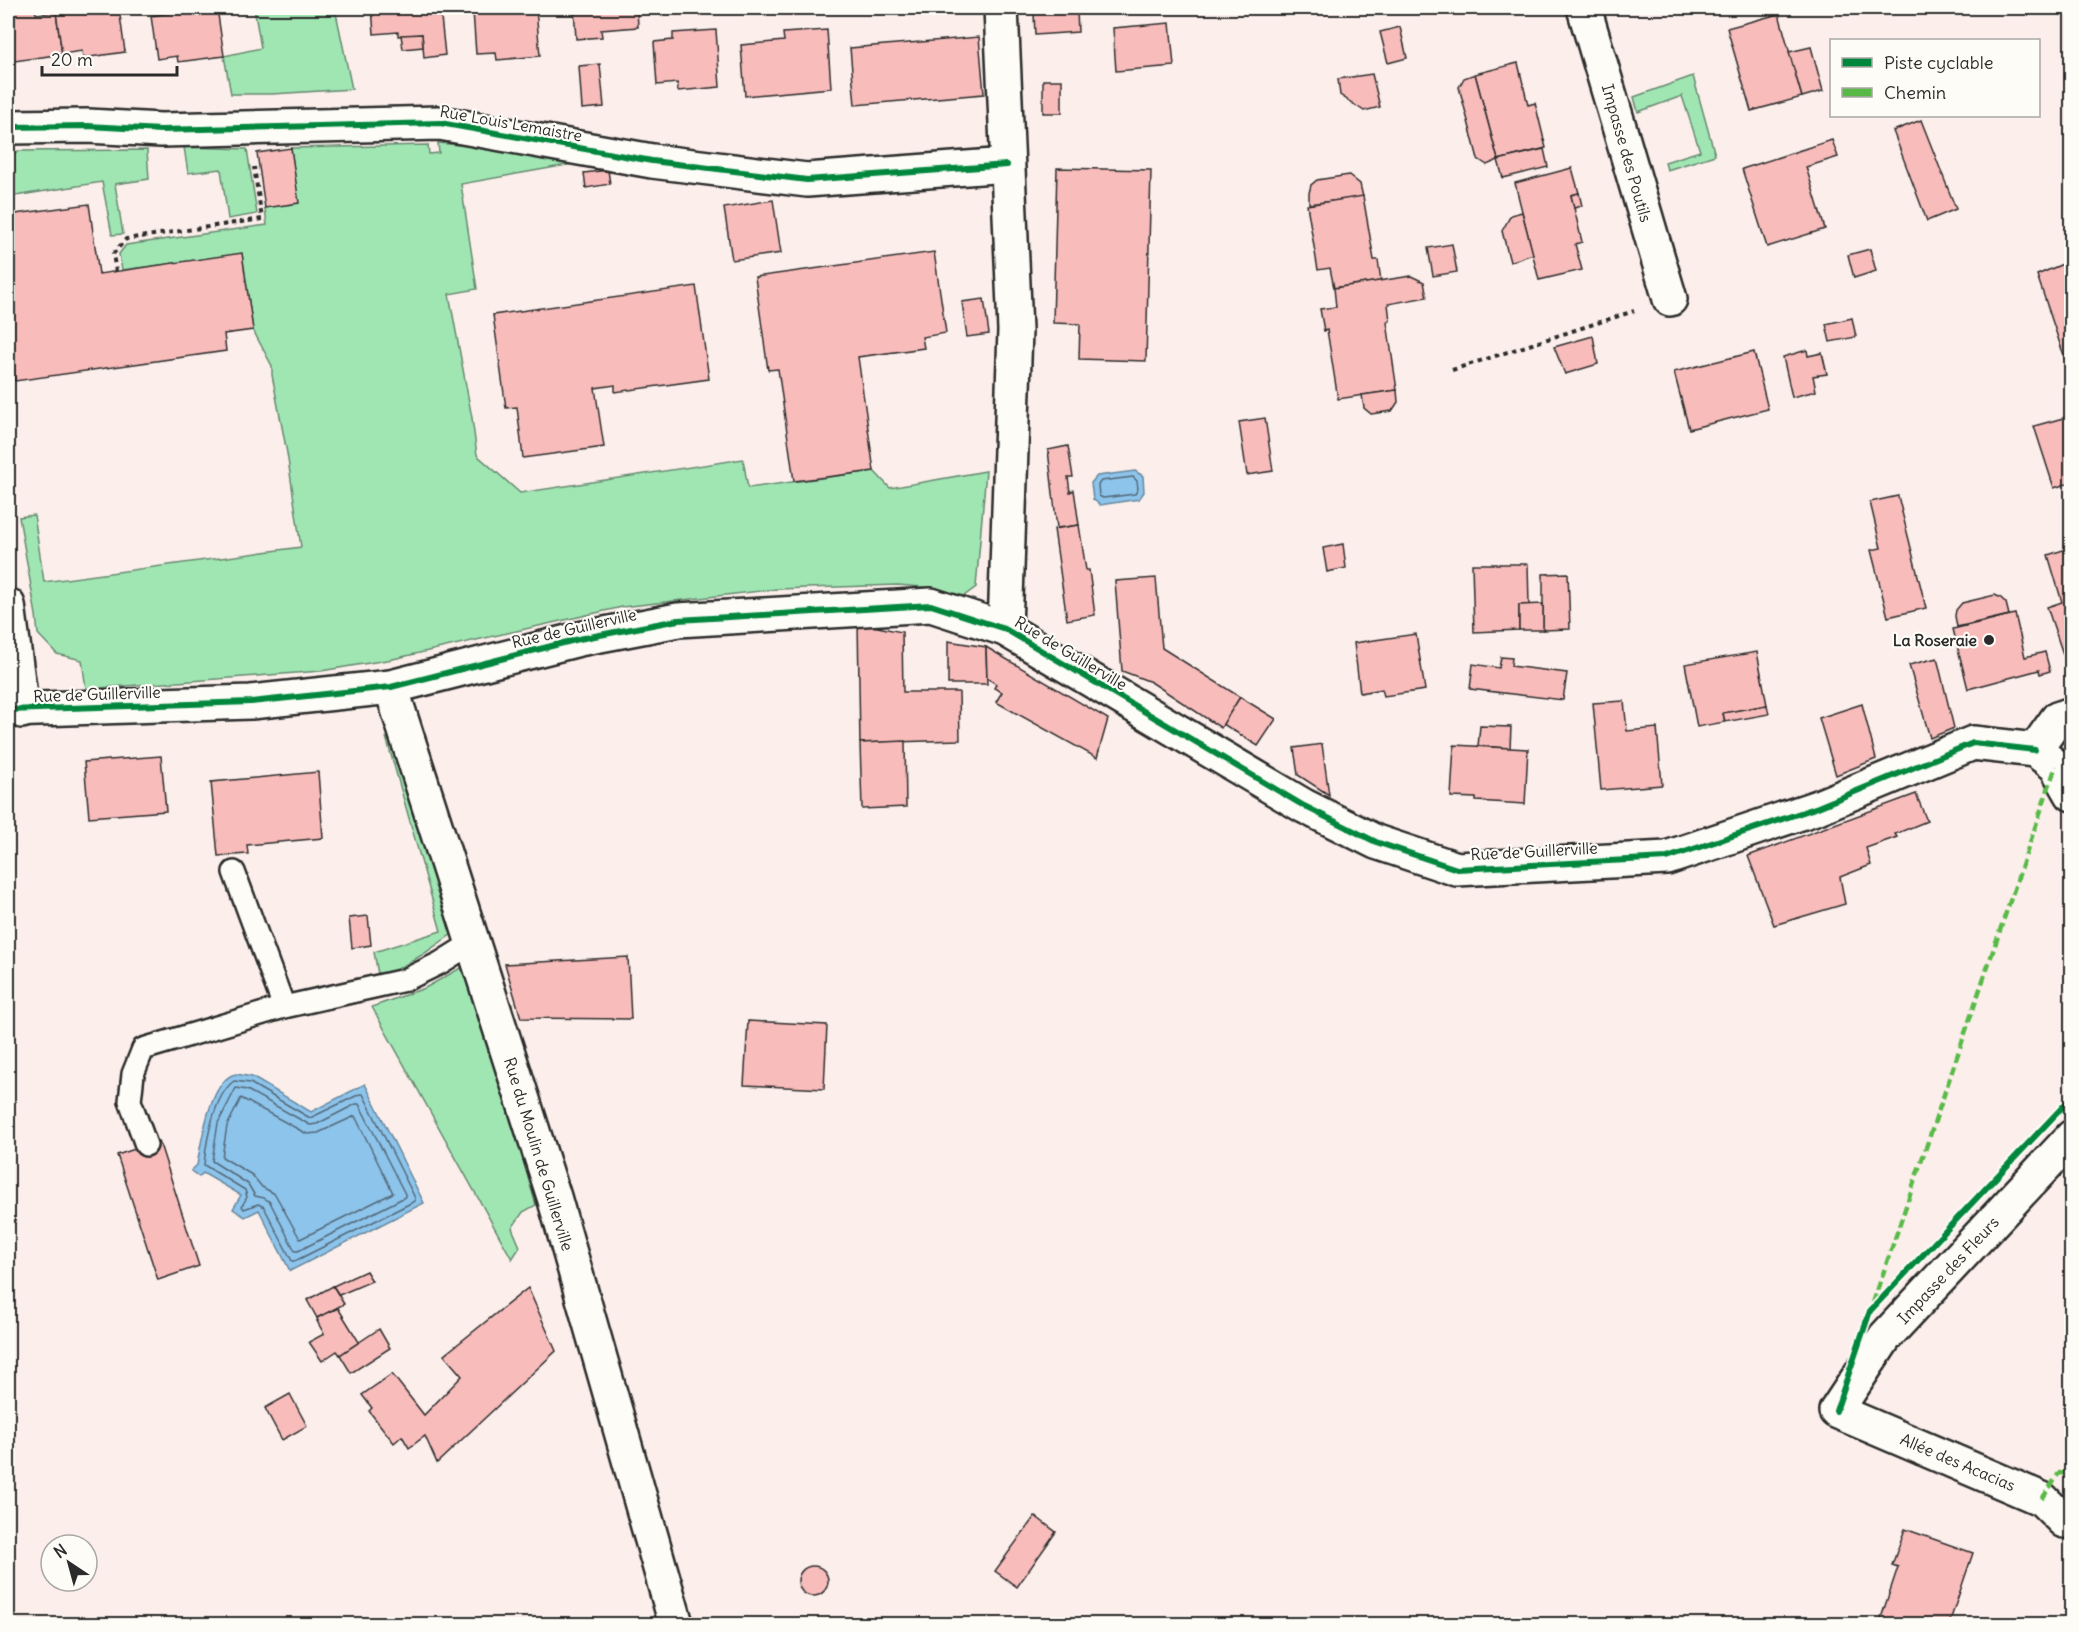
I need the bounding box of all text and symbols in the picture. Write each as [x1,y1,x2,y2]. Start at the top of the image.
scale bar [42,39,177,77]
legend [1830,39,2040,117]
text: 20 m [51,48,93,71]
text: Piste cyclable [1884,51,1993,74]
text: Chemin [1884,81,1946,104]
street label: Impasse des Poutils [1598,82,1656,224]
street label: Rue Louis Lemaistre [438,101,584,145]
street label: Rue de Guillerville [510,604,638,652]
street label: Rue de Guillerville [1011,612,1131,694]
place label: La Roseraie [1893,630,1977,650]
marker: La Roseraie [1982,633,1996,647]
street label: Rue de Guillerville [33,682,161,706]
street label: Rue de Guillerville [1470,838,1598,864]
street label: Rue du Moulin de Guillerville [500,1055,578,1253]
street label: Impasse des Fleurs [1893,1212,2003,1328]
street label: Allée des Acacias [1897,1429,2019,1495]
north arrow [39,1533,99,1593]
text: N [50,1540,71,1562]

